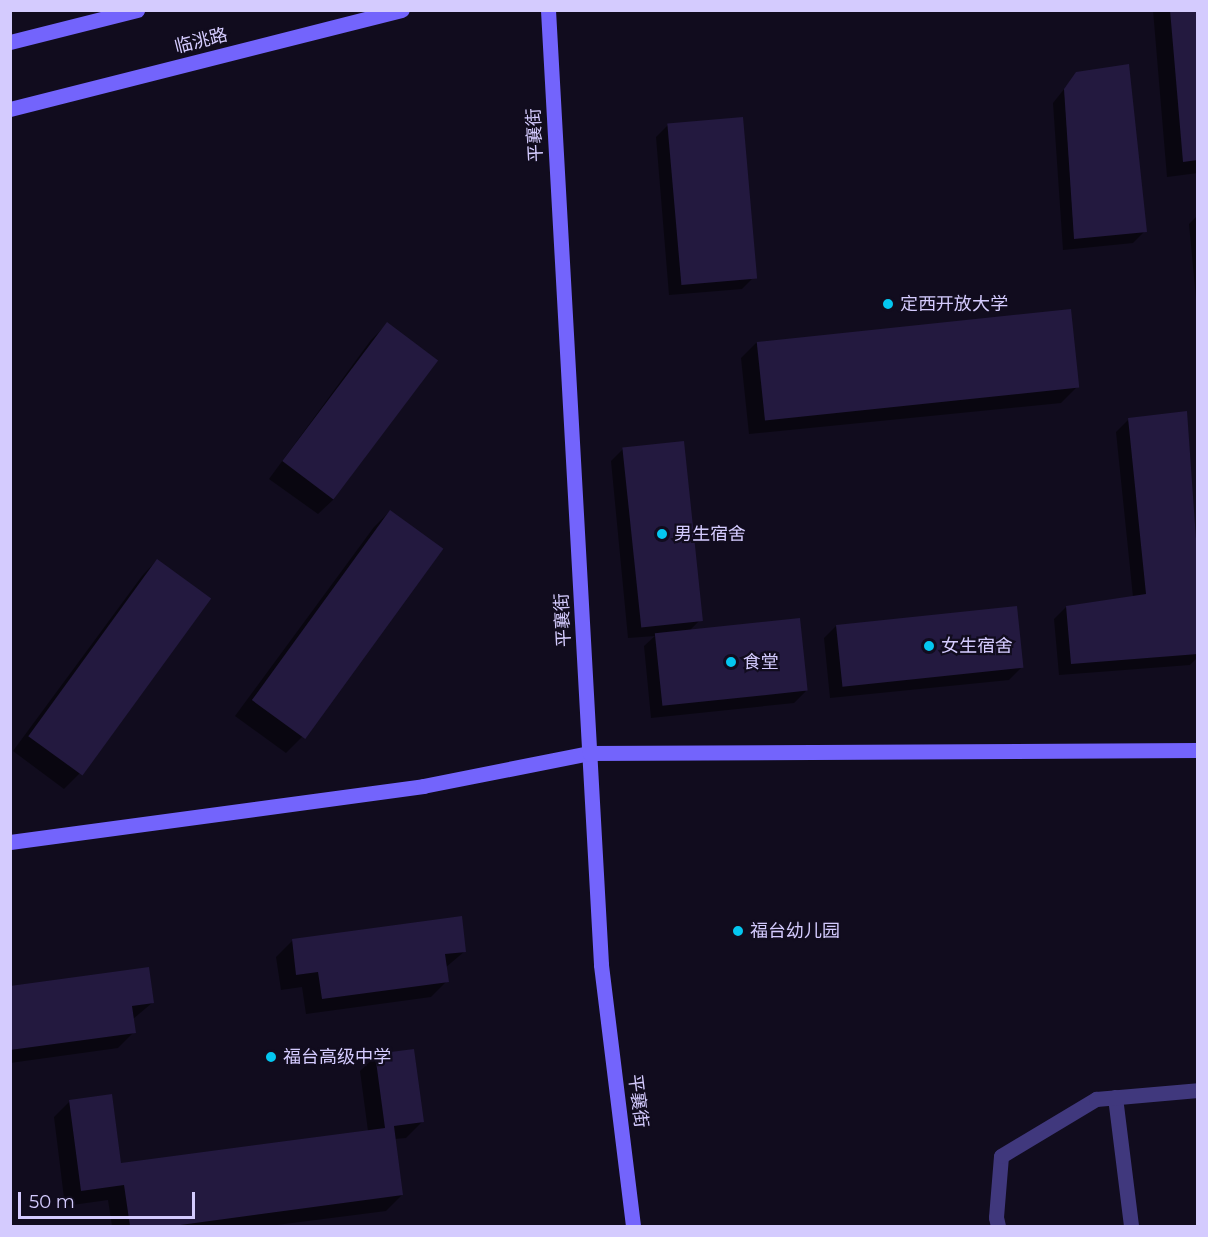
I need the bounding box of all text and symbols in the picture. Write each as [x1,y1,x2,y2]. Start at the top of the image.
street label: 临洮路 [172,24,230,58]
street label: 平襄街 [523,107,547,163]
place label: 定西开放大学 [900,293,1008,315]
marker: 定西开放大学 [881,297,895,311]
place label: 男生宿舍 [674,523,746,545]
marker: 男生宿舍 [655,527,669,541]
street label: 平襄街 [551,592,575,648]
place label: 女生宿舍 [941,635,1013,657]
marker: 女生宿舍 [922,639,936,653]
place label: 食堂 [743,651,779,673]
marker: 食堂 [724,655,738,669]
place label: 福台幼儿园 [750,920,840,942]
marker: 福台幼儿园 [731,924,745,938]
place label: 福台高级中学 [283,1046,391,1068]
marker: 福台高级中学 [264,1050,278,1064]
street label: 平襄街 [624,1073,652,1129]
scale bar [21,1180,198,1218]
text: 50 m [29,1191,75,1213]

